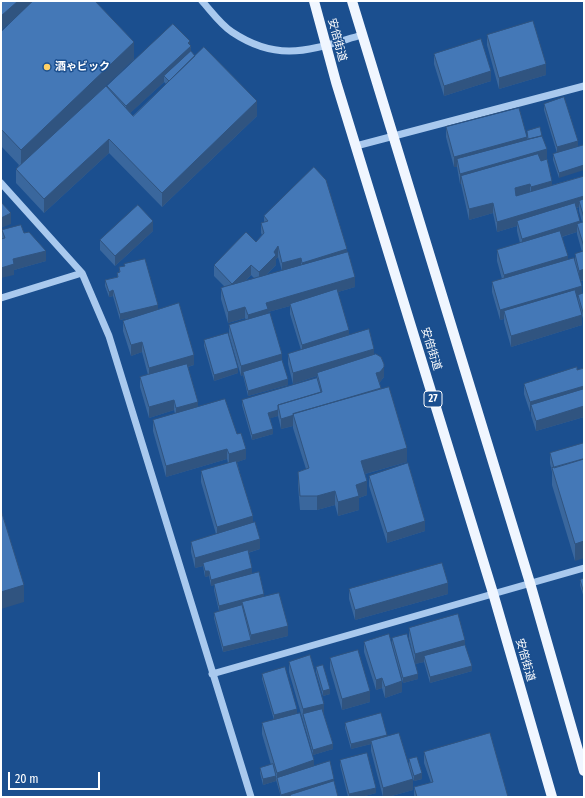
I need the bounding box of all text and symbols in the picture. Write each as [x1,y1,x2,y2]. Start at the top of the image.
street label: 安倍街道 [325,17,349,63]
place label: 酒ゃビック [55,60,110,74]
marker: 酒ゃビック [42,62,52,72]
street label: 安倍街道 [418,326,444,372]
road number: 27 [424,391,442,407]
street label: 安倍街道 [513,637,537,683]
scale bar [10,764,102,790]
text: 20 m [15,772,39,786]

